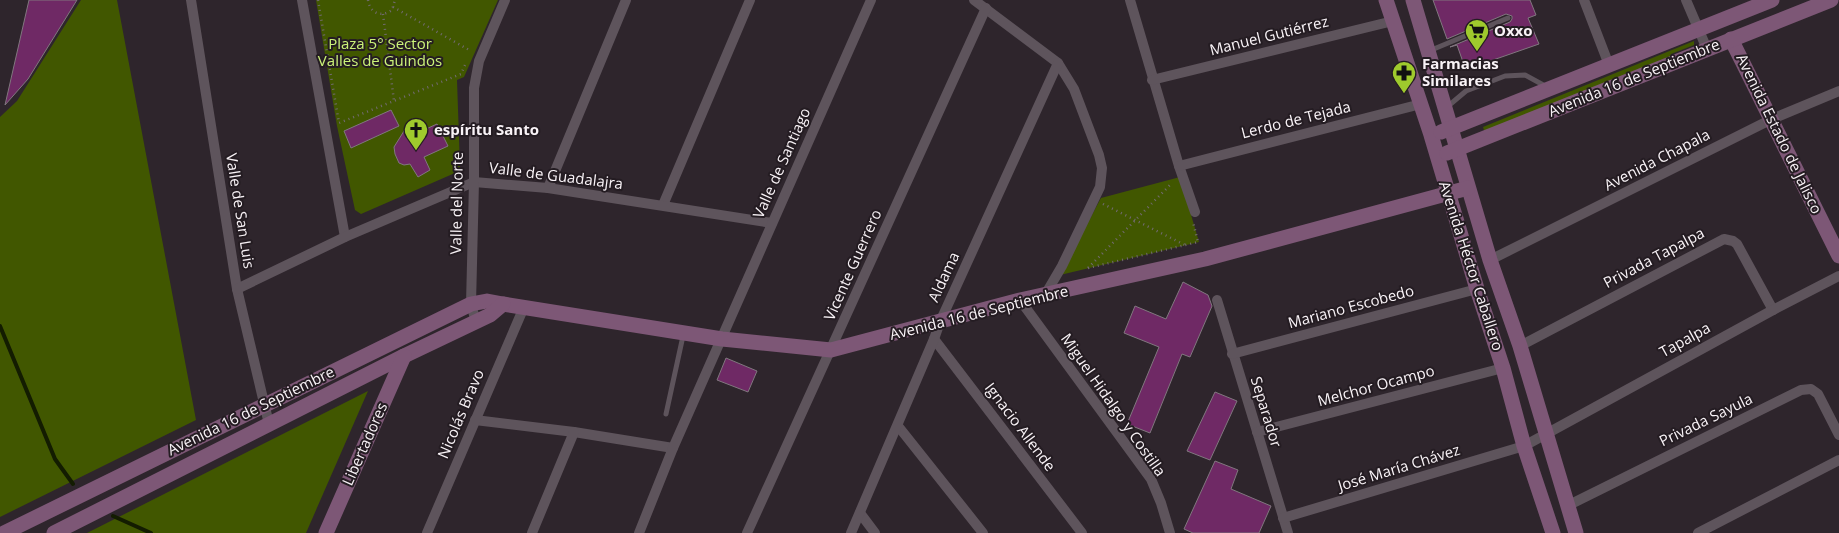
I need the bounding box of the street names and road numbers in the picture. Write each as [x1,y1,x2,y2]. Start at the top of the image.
street label: Manuel Gutiérrez [1207,11,1330,59]
street label: Avenida 16 de Septiembre [1545,33,1722,121]
street label: Avenida Estado de Jalisco [1732,50,1827,217]
street label: Lerdo de Tejada [1239,96,1353,142]
street label: Valle de Santiago [748,104,814,221]
street label: Avenida Chapala [1600,124,1713,194]
street label: Valle del Norte [445,151,467,254]
street label: Valle de San Luis [222,152,260,270]
street label: Valle de Guadalajra [488,157,624,193]
street label: Avenida Héctor Caballero [1435,178,1509,353]
street label: Vicente Guerrero [819,206,886,323]
street label: Privada Tapalpa [1600,222,1707,292]
street label: Aldama [923,248,963,305]
street label: Avenida 16 de Septiembre [887,280,1070,344]
street label: Mariano Escobedo [1286,280,1416,332]
street label: Tapalpa [1655,317,1714,361]
street label: Miguel Hidalgo y Costilla [1057,329,1171,480]
street label: Melchor Ocampo [1315,360,1436,410]
street label: Avenida 16 de Septiembre [164,361,337,459]
street label: Nicolás Bravo [432,366,488,461]
street label: Separador [1247,374,1287,450]
street label: Ignacio Allende [981,378,1061,475]
street label: Privada Sayula [1656,388,1756,450]
street label: Libertadores [337,399,391,488]
street label: José María Chávez [1333,439,1462,496]

